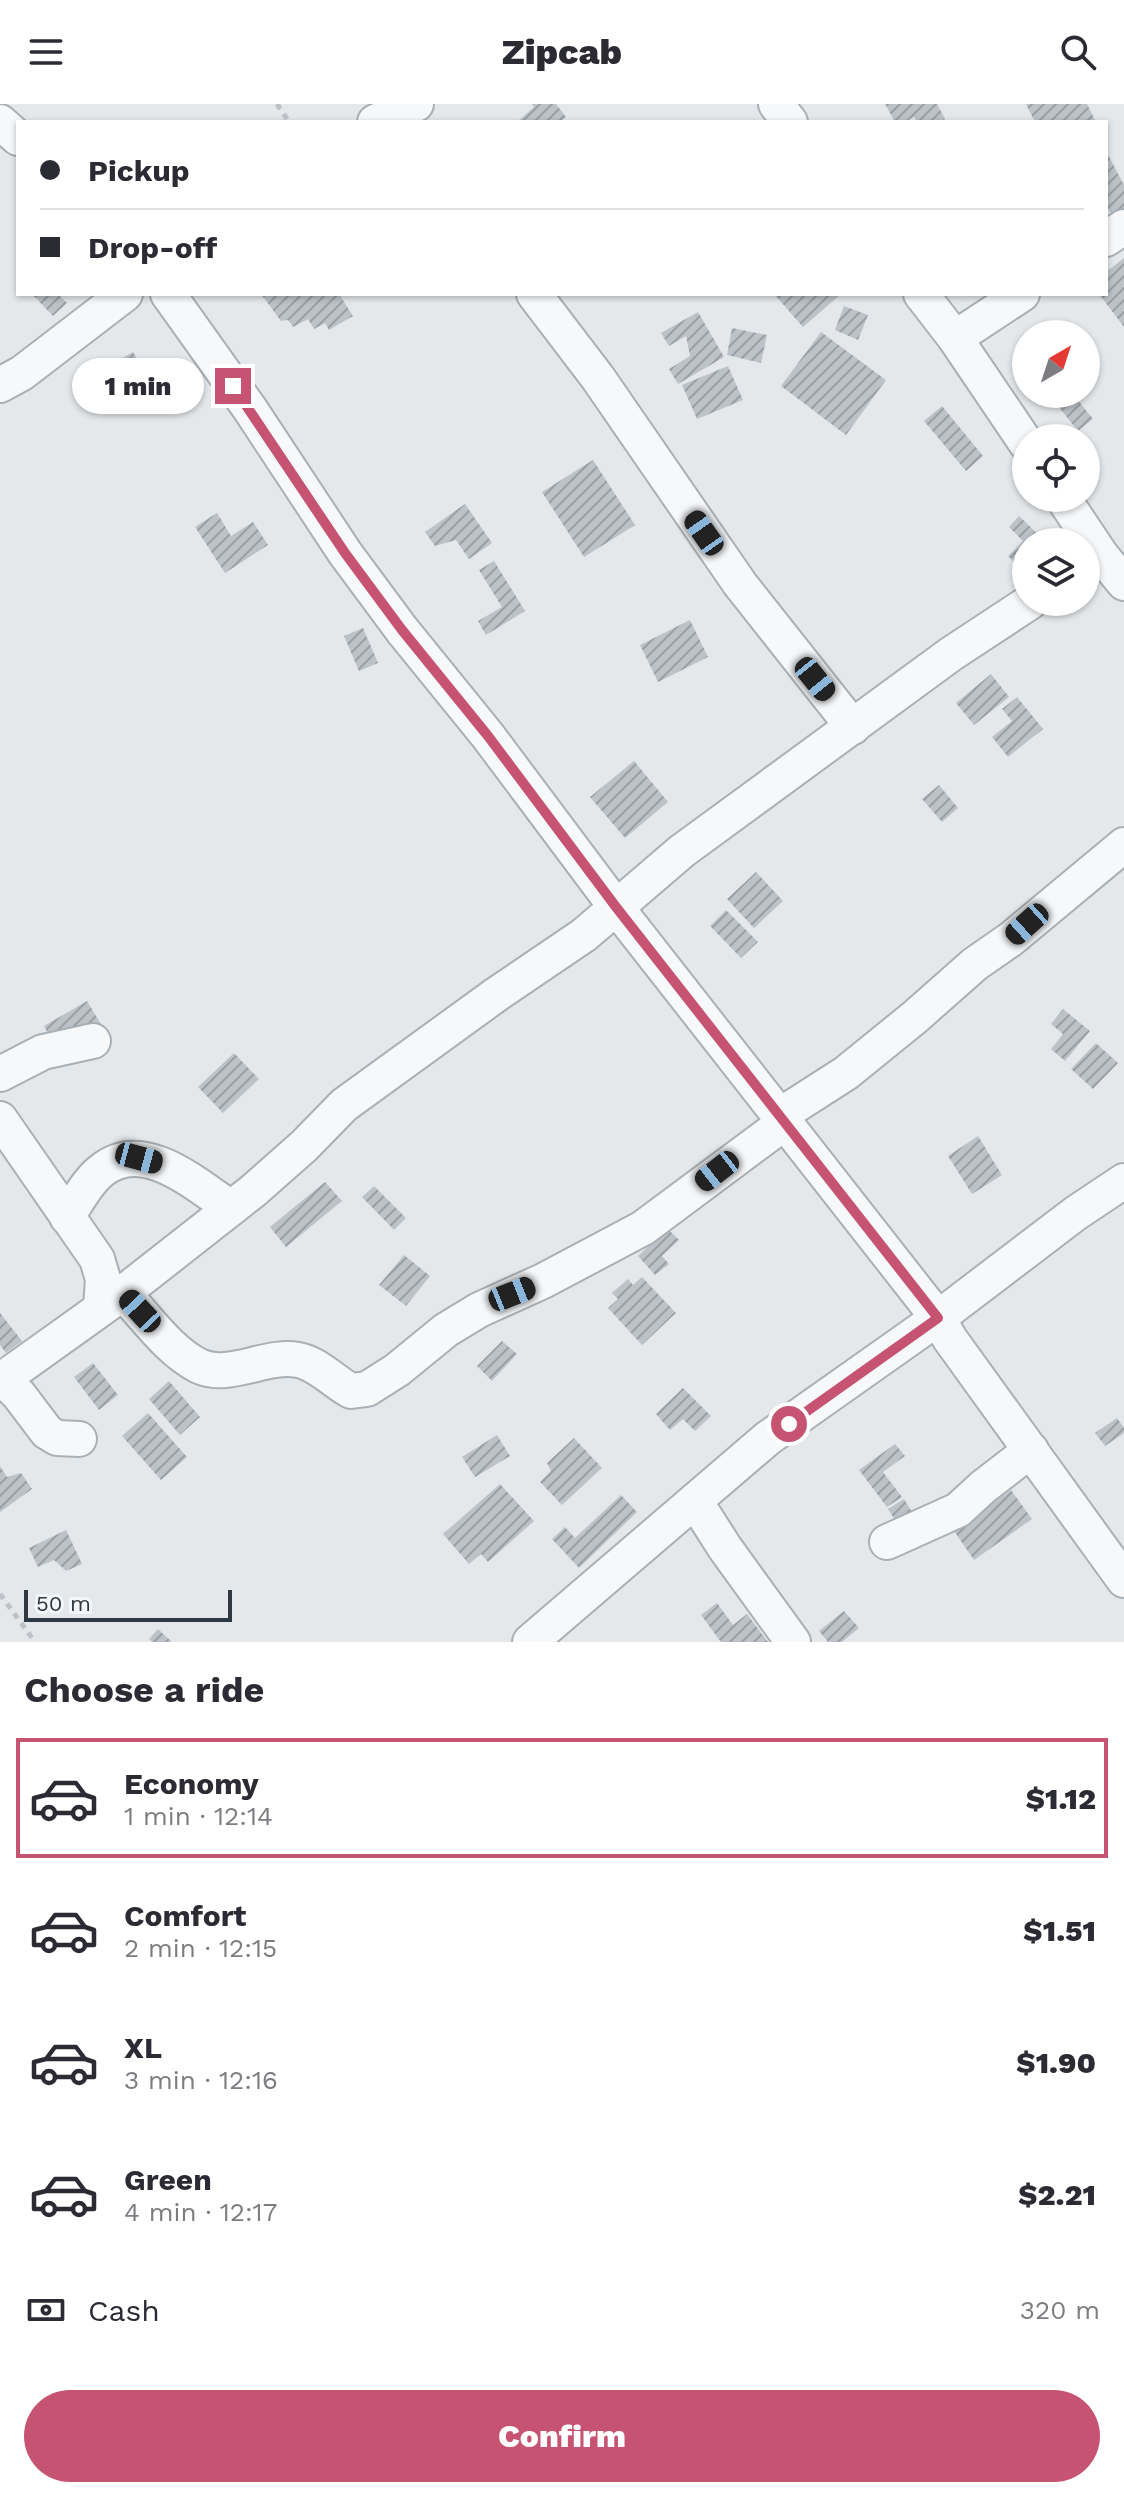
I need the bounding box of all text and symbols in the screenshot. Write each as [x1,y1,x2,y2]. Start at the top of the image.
icon: menu [24,30,68,74]
icon: search [1056,30,1100,74]
text: Zipcab [502,31,622,73]
text: Pickup [88,153,190,188]
text: Drop-off [88,230,217,265]
north arrow [1012,320,1100,408]
map controls [1012,320,1100,616]
callout: 1 min [73,358,205,414]
route end [215,368,251,404]
text: 1 min [105,371,171,401]
button: locate [1012,424,1100,512]
car [680,506,728,560]
button: layers [1012,528,1100,616]
car [791,653,839,705]
car [1001,899,1053,949]
car [113,1140,165,1176]
car [691,1147,743,1195]
car [485,1274,539,1314]
car [115,1285,165,1337]
route start [771,1406,807,1442]
scale bar [24,1586,232,1622]
text: 50 m [36,1591,91,1616]
text: Choose a ride [24,1669,264,1711]
icon: car [28,1762,100,1834]
text: Economy [124,1766,259,1801]
text: $1.12 [1026,1781,1096,1816]
text: 1 min · 12:14 [124,1801,273,1831]
icon: car [28,1894,100,1966]
text: Comfort [124,1898,246,1933]
text: $1.51 [1023,1913,1096,1948]
text: 2 min · 12:15 [124,1933,277,1963]
icon: car [28,2026,100,2098]
text: XL [124,2030,162,2065]
text: $1.90 [1016,2045,1096,2080]
text: 3 min · 12:16 [124,2065,278,2095]
icon: car [28,2158,100,2230]
text: Green [124,2162,212,2197]
text: $2.21 [1018,2177,1096,2212]
text: 4 min · 12:17 [124,2197,277,2227]
icon: cash [24,2288,68,2332]
text: Cash [88,2293,160,2328]
text: 320 m [1020,2295,1100,2325]
button: Confirm [24,2390,1100,2482]

